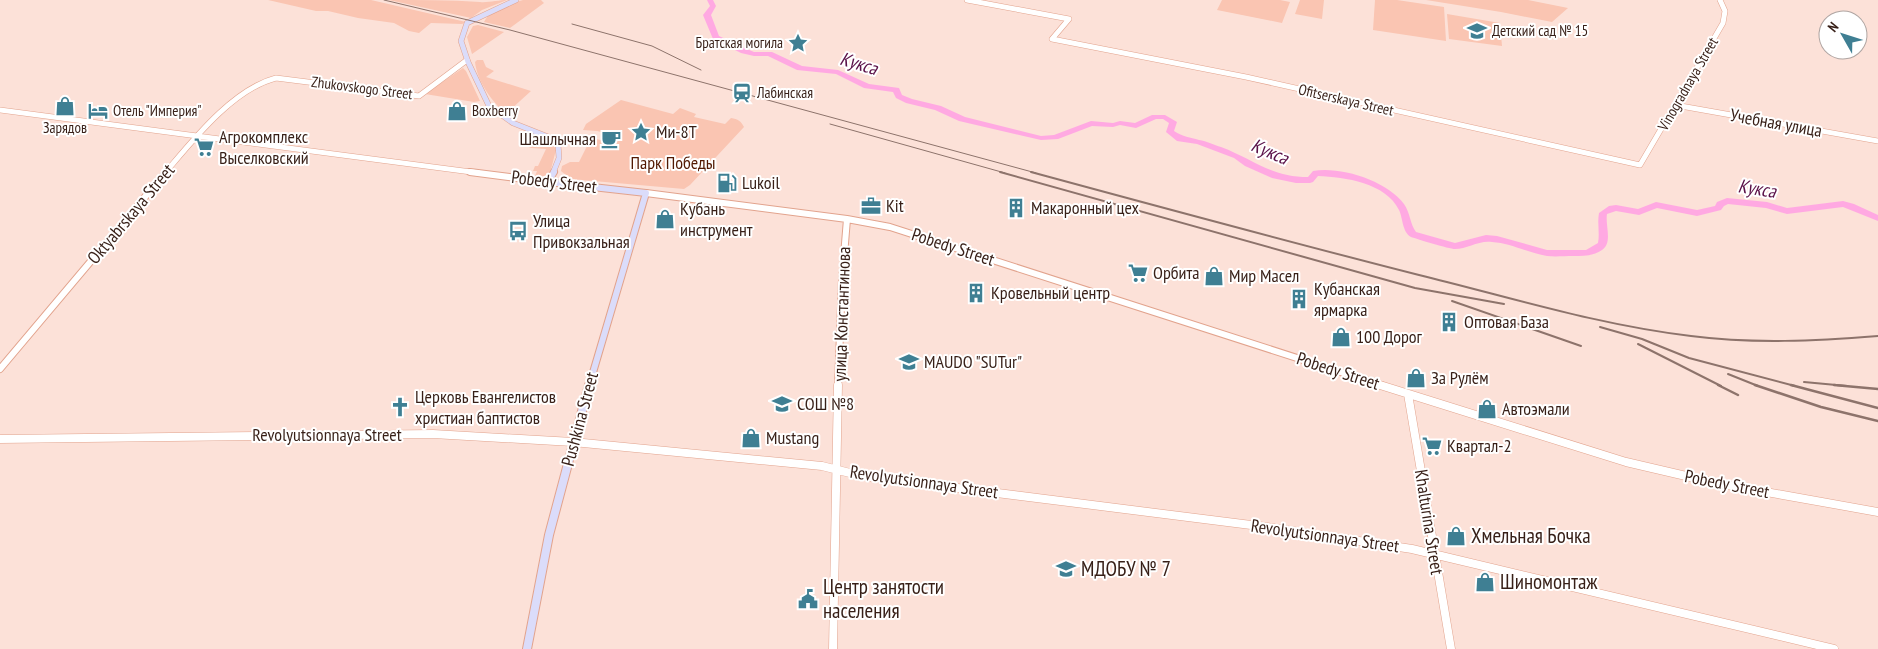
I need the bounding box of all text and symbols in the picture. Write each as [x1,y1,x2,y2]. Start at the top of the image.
north arrow [1818,10,1868,60]
text: N [1824,18,1842,35]
school or university icon: Детский сад № 15 [1466,20,1488,42]
place label: Детский сад № 15 [1492,21,1588,40]
place icon: Братская могила [787,32,809,54]
place label: Братская могила [696,33,783,52]
street label: Vinogradnaya Street [1653,34,1722,135]
water label: Кукса [837,46,882,80]
street label: Zhukovskogo Street [310,72,414,103]
street label: Ofitserskaya Street [1297,79,1396,120]
station icon: Лабинская [731,82,753,104]
place label: Лабинская [756,83,813,102]
shop icon: Зарядов [54,95,76,117]
hotel icon: Отель "Империя" [87,100,109,122]
shop icon: Boxberry [446,100,468,122]
place label: Отель "Империя" [113,101,202,120]
place label: Boxberry [472,101,518,120]
street label: Учебная улица [1728,103,1824,142]
place label: Зарядов [43,118,87,137]
place label: Ми-8Т [656,120,697,143]
place icon: Ми-8Т [630,121,652,143]
place label: Агрокомплекс Выселковский [219,125,309,169]
place label: Шашлычная [519,127,596,150]
cafe icon: Шашлычная [600,128,622,150]
water label: Кукса [1248,133,1293,170]
supermarket icon: Агрокомплекс Выселковский [193,136,215,158]
park label: Парк Победы [630,151,716,174]
street label: Oktyabrskaya Street [82,159,179,268]
street label: Pobedy Street [510,165,598,198]
place label: Lukoil [742,171,781,194]
fuel station icon: Lukoil [716,172,738,194]
water label: Кукса [1736,173,1779,203]
place label: Kit [886,194,904,217]
office icon: Kit [860,195,882,217]
place label: Макаронный цех [1031,196,1140,219]
place label: Кубань инструмент [680,197,753,241]
building icon: Макаронный цех [1005,197,1027,219]
shop icon: Кубань инструмент [654,208,676,230]
place label: Улица Привокзальная [533,209,630,253]
bus stop icon: Улица Привокзальная [507,220,529,242]
street label: Pobedy Street [909,222,998,271]
street label: улица Константинова [828,246,855,382]
place label: Орбита [1153,261,1199,284]
supermarket icon: Орбита [1127,262,1149,284]
place label: Мир Масел [1229,264,1299,287]
shop icon: Мир Масел [1203,265,1225,287]
place label: Кубанская ярмарка [1314,277,1380,321]
place label: Кровельный центр [991,281,1110,304]
building icon: Кровельный центр [965,282,987,304]
building icon: Кубанская ярмарка [1288,288,1310,310]
place label: Оптовая База [1464,310,1549,333]
building icon: Оптовая База [1438,311,1460,333]
place label: 100 Дорог [1356,325,1423,348]
shop icon: 100 Дорог [1330,326,1352,348]
street label: Pobedy Street [1294,346,1383,395]
place label: MAUDO "SUTur" [924,350,1022,373]
school or university icon: MAUDO "SUTur" [898,351,920,373]
place label: За Рулём [1431,366,1489,389]
shop icon: За Рулём [1405,367,1427,389]
street label: Pushkina Street [556,369,603,468]
place label: Церковь Евангелистов христиан баптистов [415,385,556,429]
place label: СОШ №8 [797,392,854,415]
school or university icon: СОШ №8 [771,393,793,415]
church icon: Церковь Евангелистов христиан баптистов [389,396,411,418]
place label: Автоэмали [1502,397,1570,420]
shop icon: Автоэмали [1476,398,1498,420]
street label: Revolyutsionnaya Street [252,423,402,446]
place label: Mustang [766,426,819,449]
shop icon: Mustang [740,427,762,449]
place label: Квартал-2 [1447,434,1512,457]
supermarket icon: Квартал-2 [1421,435,1443,457]
street label: Revolyutsionnaya Street [849,460,1000,503]
street label: Pobedy Street [1683,464,1771,503]
street label: Khalturina Street [1410,468,1449,576]
street label: Revolyutsionnaya Street [1250,514,1401,557]
place label: Хмельная Бочка [1471,522,1591,549]
shop icon: Хмельная Бочка [1445,525,1467,547]
place label: МДОБУ № 7 [1081,555,1171,582]
school or university icon: МДОБУ № 7 [1055,558,1077,580]
place label: Шиномонтаж [1500,568,1598,595]
shop icon: Шиномонтаж [1474,571,1496,593]
place label: Центр занятости населения [823,573,944,624]
public building icon: Центр занятости населения [797,588,819,610]

